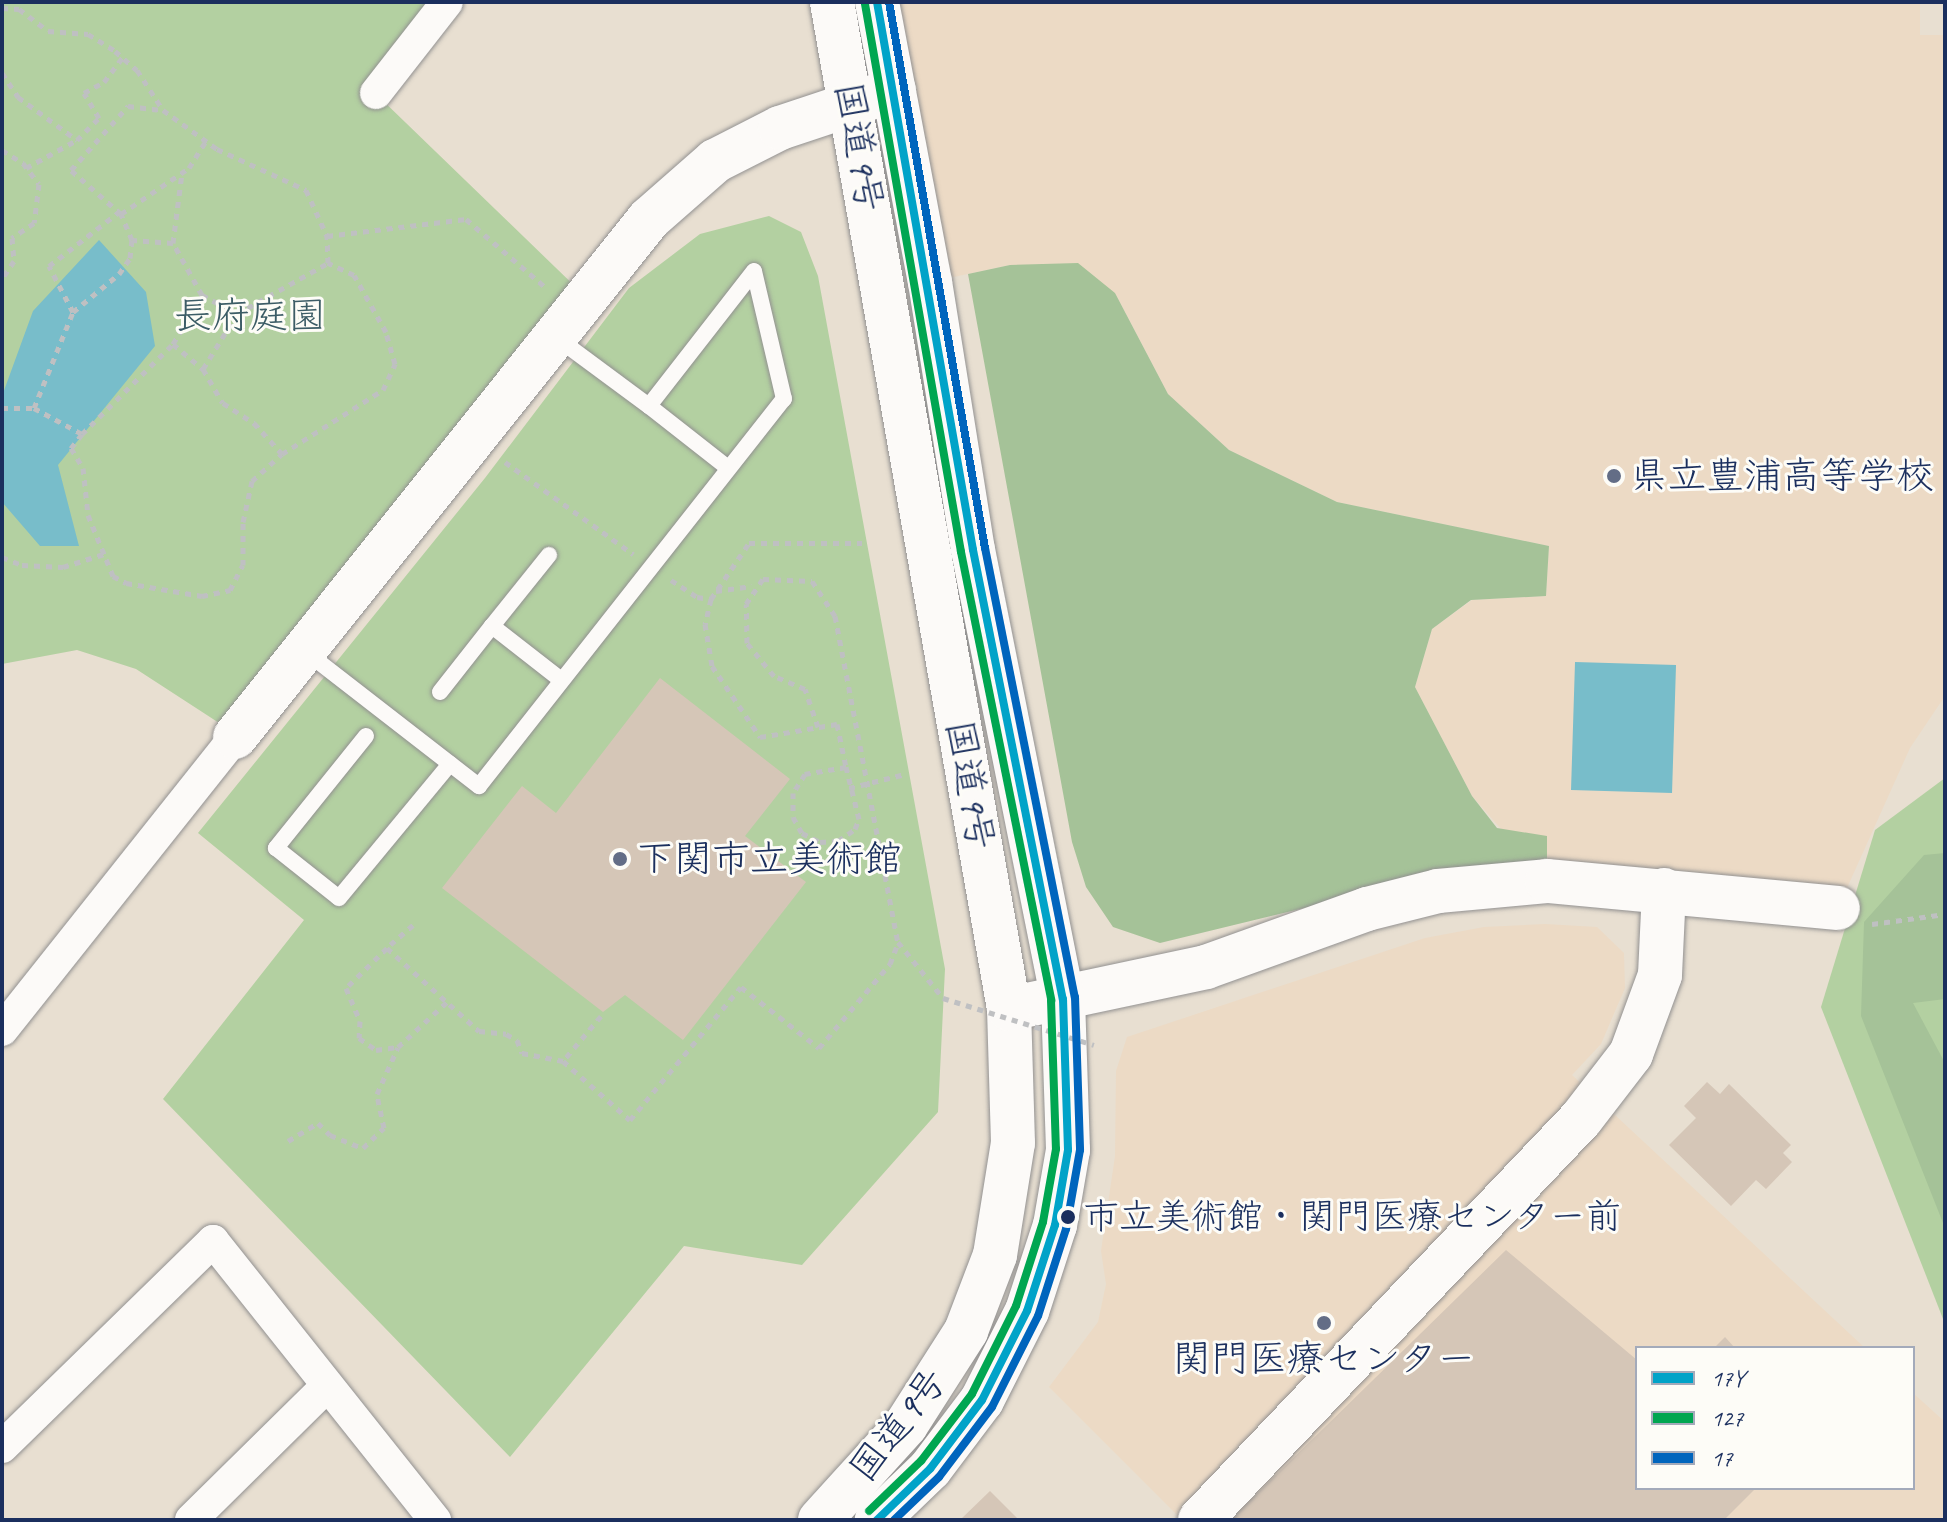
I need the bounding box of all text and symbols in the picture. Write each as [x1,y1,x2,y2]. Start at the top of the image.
street label: 国道9号 [825,78,893,216]
park label: 長府庭園 [174,293,326,339]
place label: 県立豊浦高等学校 [1630,453,1934,499]
marker: 県立豊浦高等学校 [1605,467,1623,485]
street label: 国道9号 [936,716,1004,854]
place label: 下関市立美術館 [636,836,902,882]
marker: 下関市立美術館 [611,850,629,868]
place label: 市立美術館・関門医療センター前 [1083,1195,1623,1239]
marker: 市立美術館・関門医療センター前 [1060,1209,1076,1225]
marker: 関門医療センター [1315,1314,1333,1332]
place label: 関門医療センター [1172,1336,1476,1382]
legend [1635,1346,1915,1490]
street label: 国道9号 [840,1359,956,1491]
text: 17Y [1711,1363,1745,1393]
text: 127 [1711,1403,1743,1433]
text: 17 [1711,1443,1733,1473]

